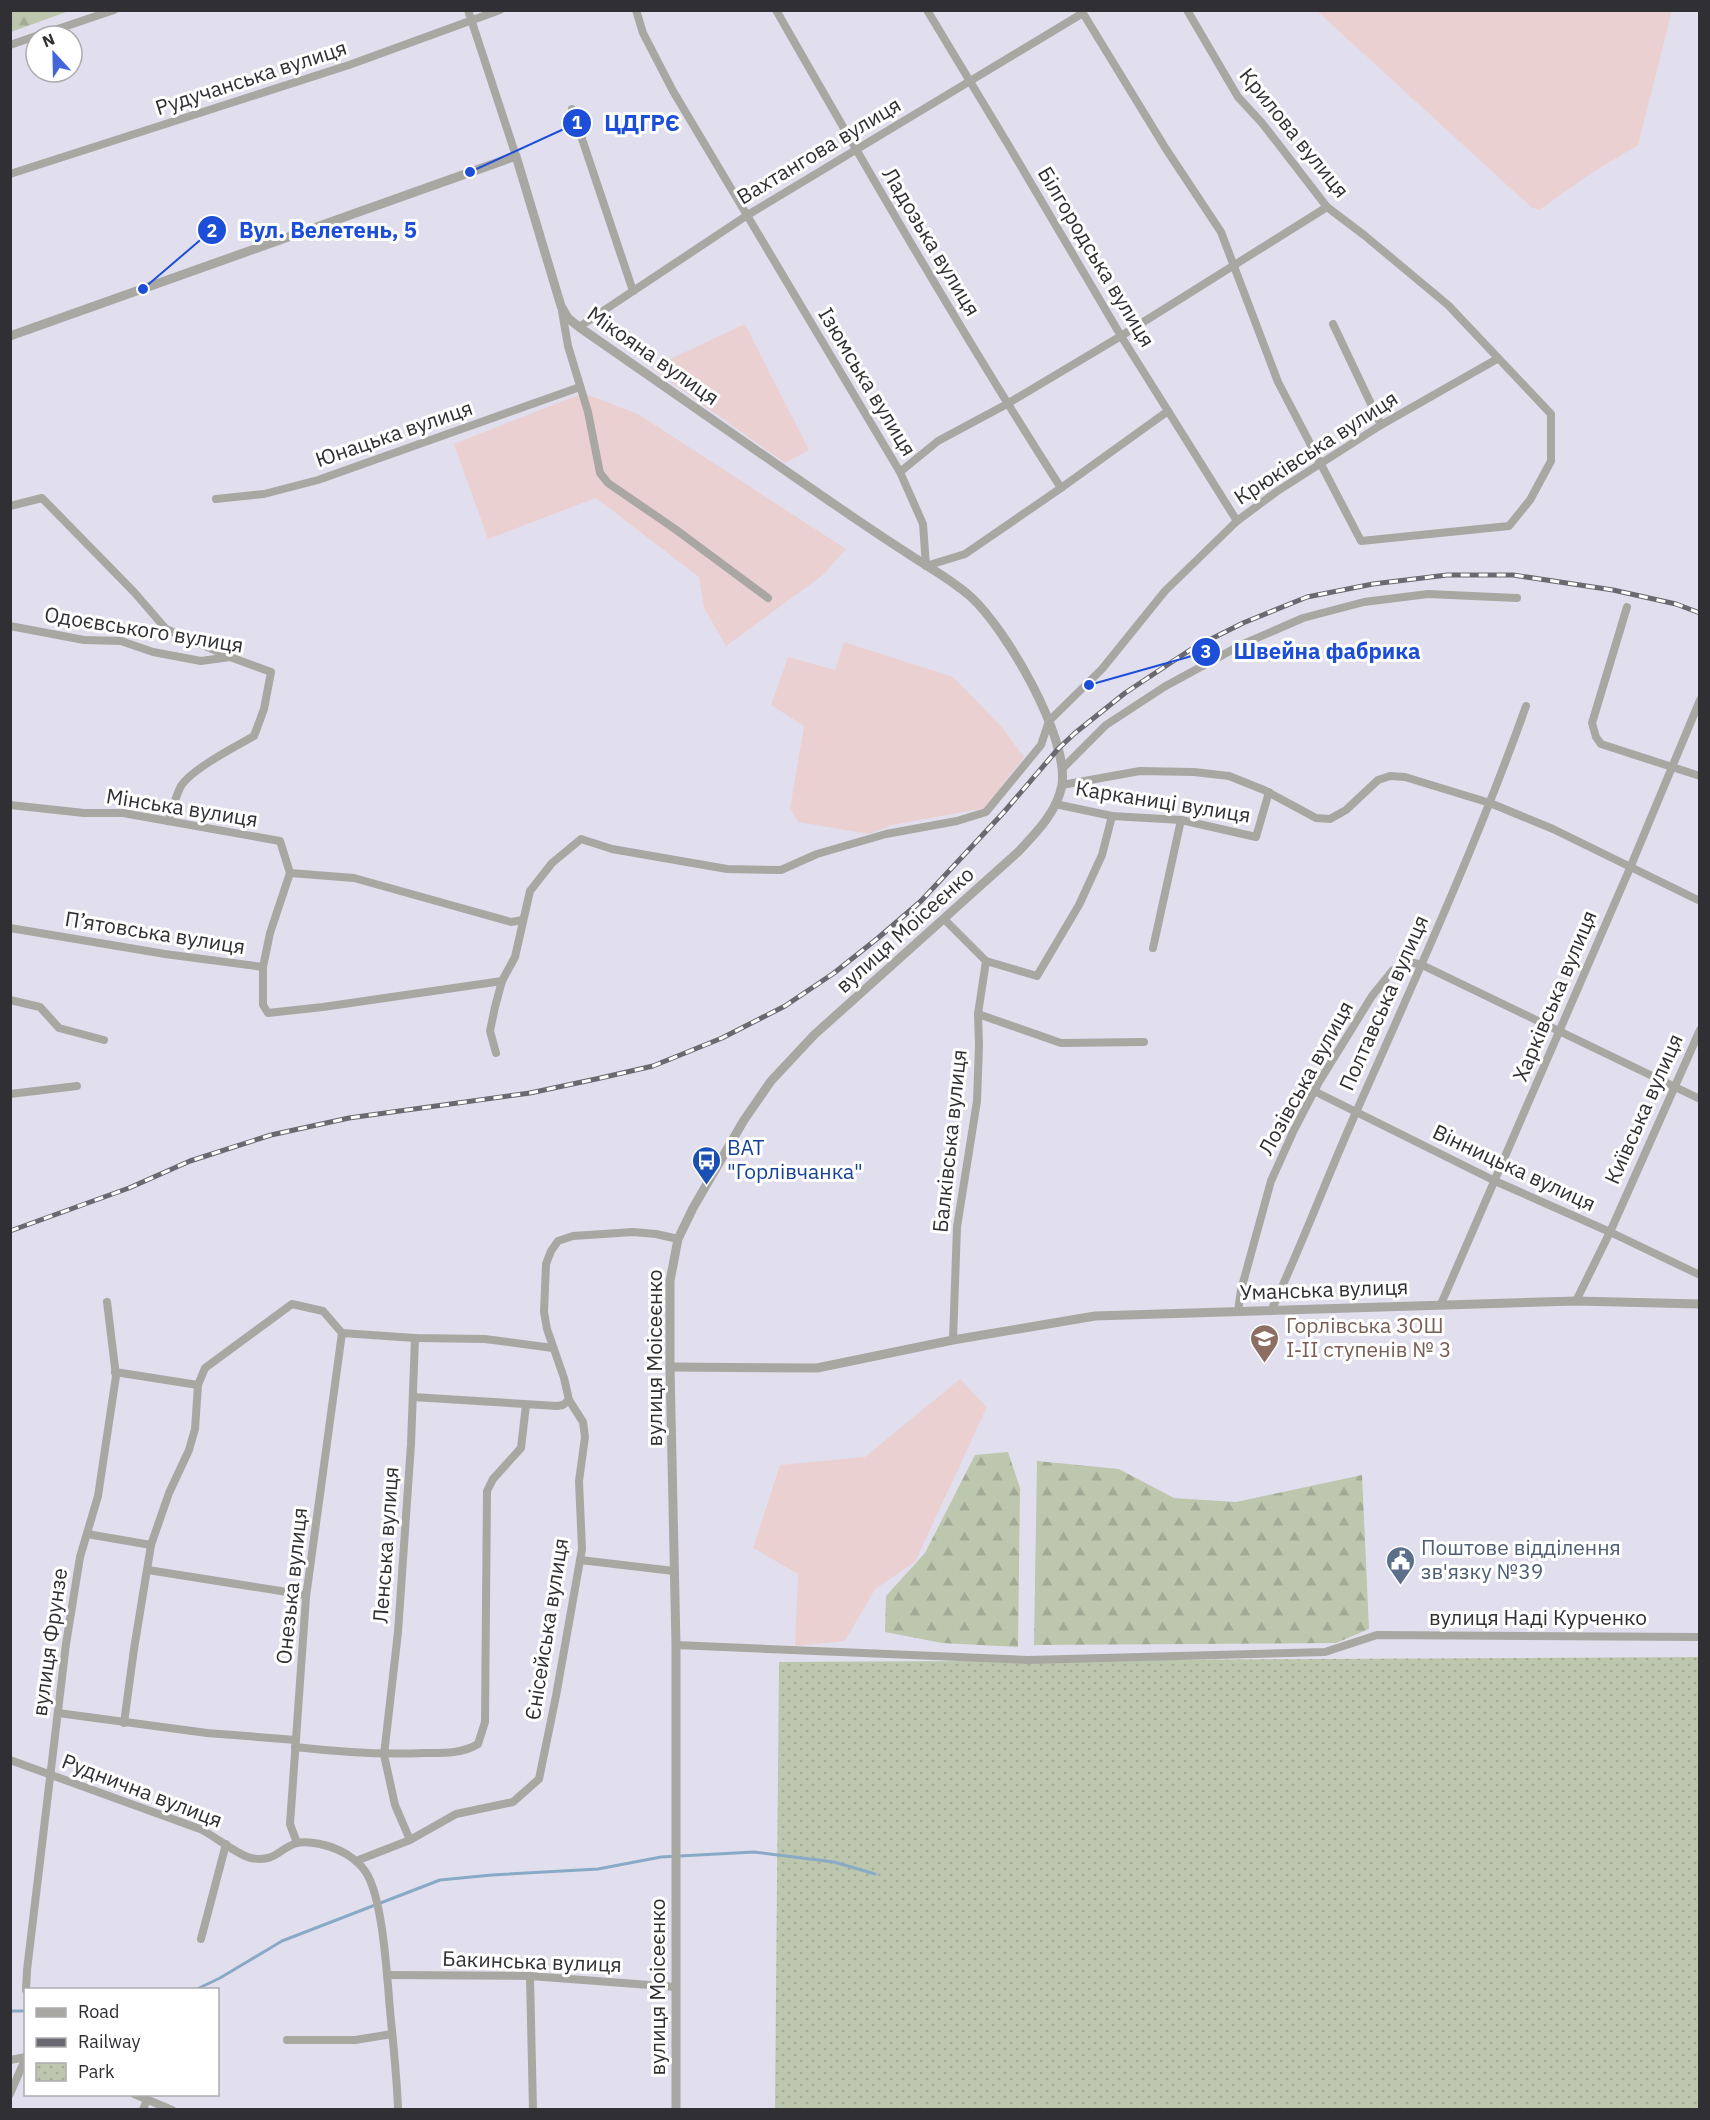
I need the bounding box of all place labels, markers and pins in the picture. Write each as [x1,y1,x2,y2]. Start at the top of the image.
callout: ЦДГРЄ [562,103,692,143]
callout: Вул. Велетень, 5 [197,210,429,250]
callout: Швейна фабрика [1191,632,1432,672]
place label: ВАТ "Горлівчанка" [727,1133,863,1185]
bus stop icon: ВАТ "Горлівчанка" [690,1144,722,1186]
place label: Горлівська ЗОШ І-ІІ ступенів № 3 [1286,1311,1451,1363]
school or university icon: Горлівська ЗОШ І-ІІ ступенів № 3 [1249,1322,1281,1364]
place label: Поштове відділення зв'язку №39 [1421,1533,1621,1585]
public building icon: Поштове відділення зв'язку №39 [1384,1544,1416,1586]

